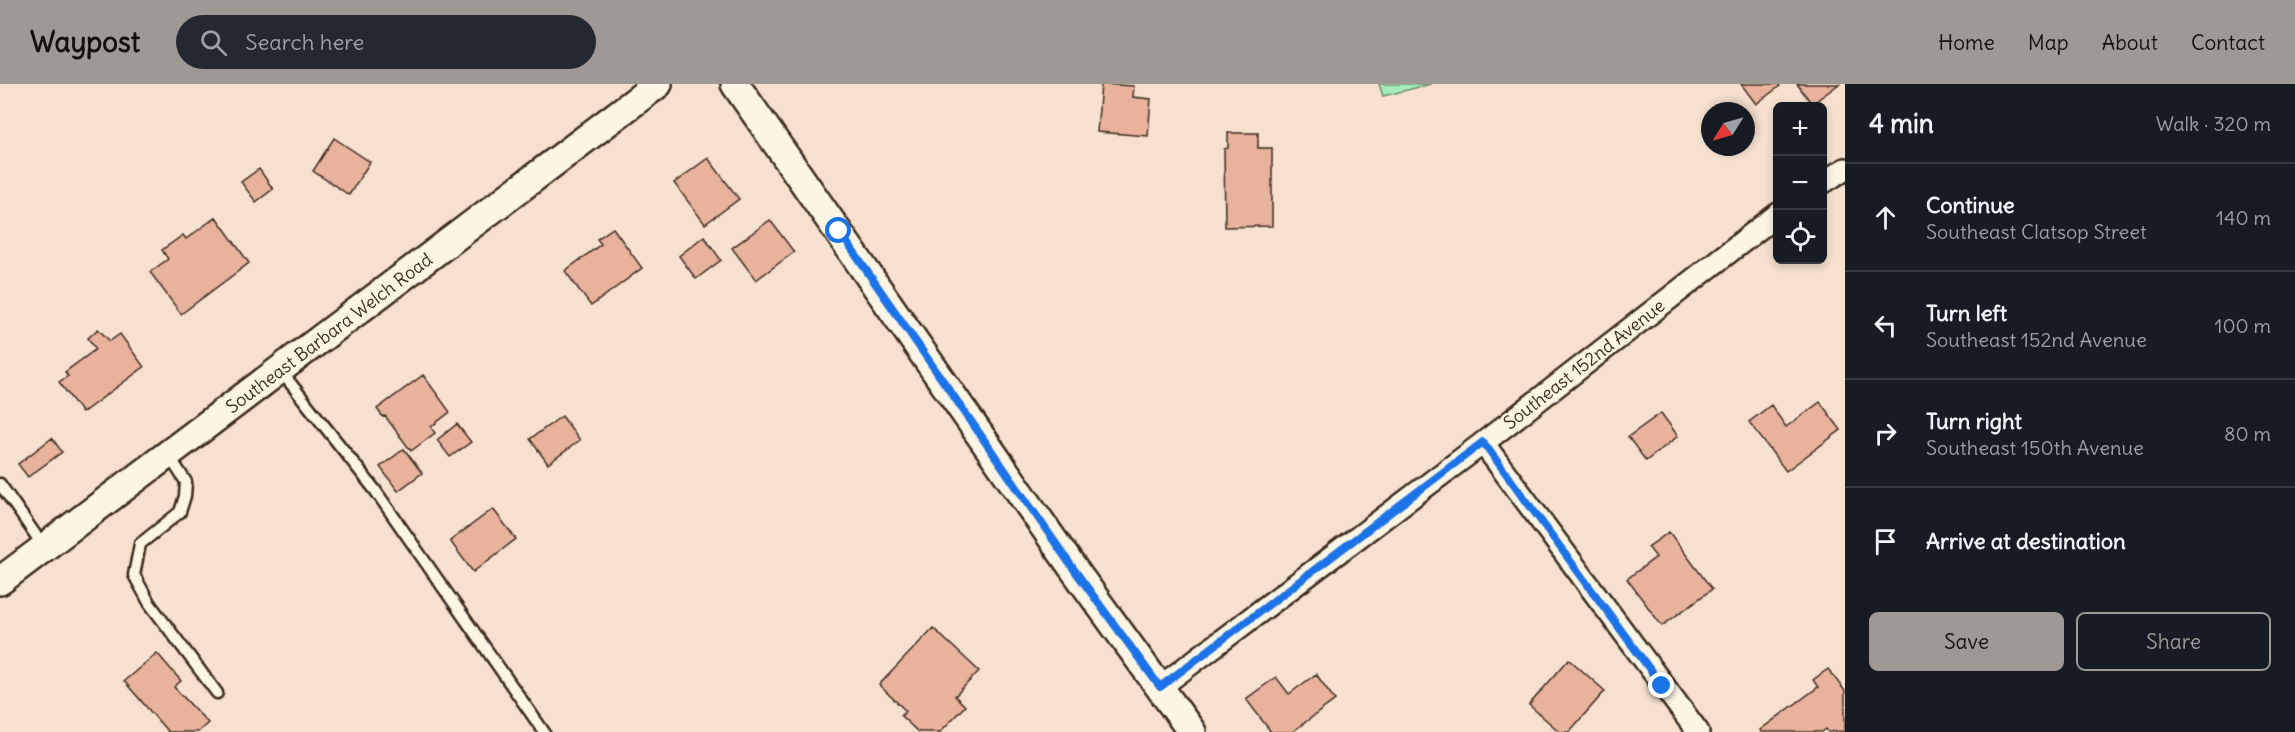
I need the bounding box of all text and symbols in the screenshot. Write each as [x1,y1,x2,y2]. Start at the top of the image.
search box [176,15,596,69]
text: Waypost [30,24,140,60]
icon: search [197,26,230,59]
text: Search here [245,28,364,56]
text: Home [1938,29,1995,56]
text: Map [2028,29,2069,56]
text: About [2102,29,2158,56]
text: Contact [2191,29,2265,56]
north arrow [1701,102,1755,156]
map controls [1773,102,1827,264]
button: + [1773,102,1827,156]
text: 4 min [1869,107,1934,140]
text: Walk · 320 m [2156,111,2271,136]
button: − [1773,156,1827,210]
text: Continue [1926,191,2015,219]
icon: ahead [1869,201,1902,234]
text: 140 m [2216,205,2271,230]
button: locate [1773,210,1827,264]
route start [825,217,851,243]
text: Southeast Clatsop Street [1926,219,2147,244]
street label: Southeast Barbara Welch Road [221,248,437,418]
street label: Southeast 152nd Avenue [1499,294,1669,434]
text: Turn left [1926,299,2007,327]
icon: left [1869,309,1902,342]
text: 100 m [2214,313,2271,338]
text: Southeast 152nd Avenue [1926,327,2147,352]
text: Turn right [1926,407,2022,435]
icon: right [1869,417,1902,450]
text: 80 m [2224,421,2271,446]
text: Southeast 150th Avenue [1926,435,2144,460]
icon: arrive [1869,525,1902,558]
text: Arrive at destination [1926,527,2126,555]
button: Save [1869,612,2064,671]
button: Share [2076,612,2271,671]
route end [1648,672,1674,698]

